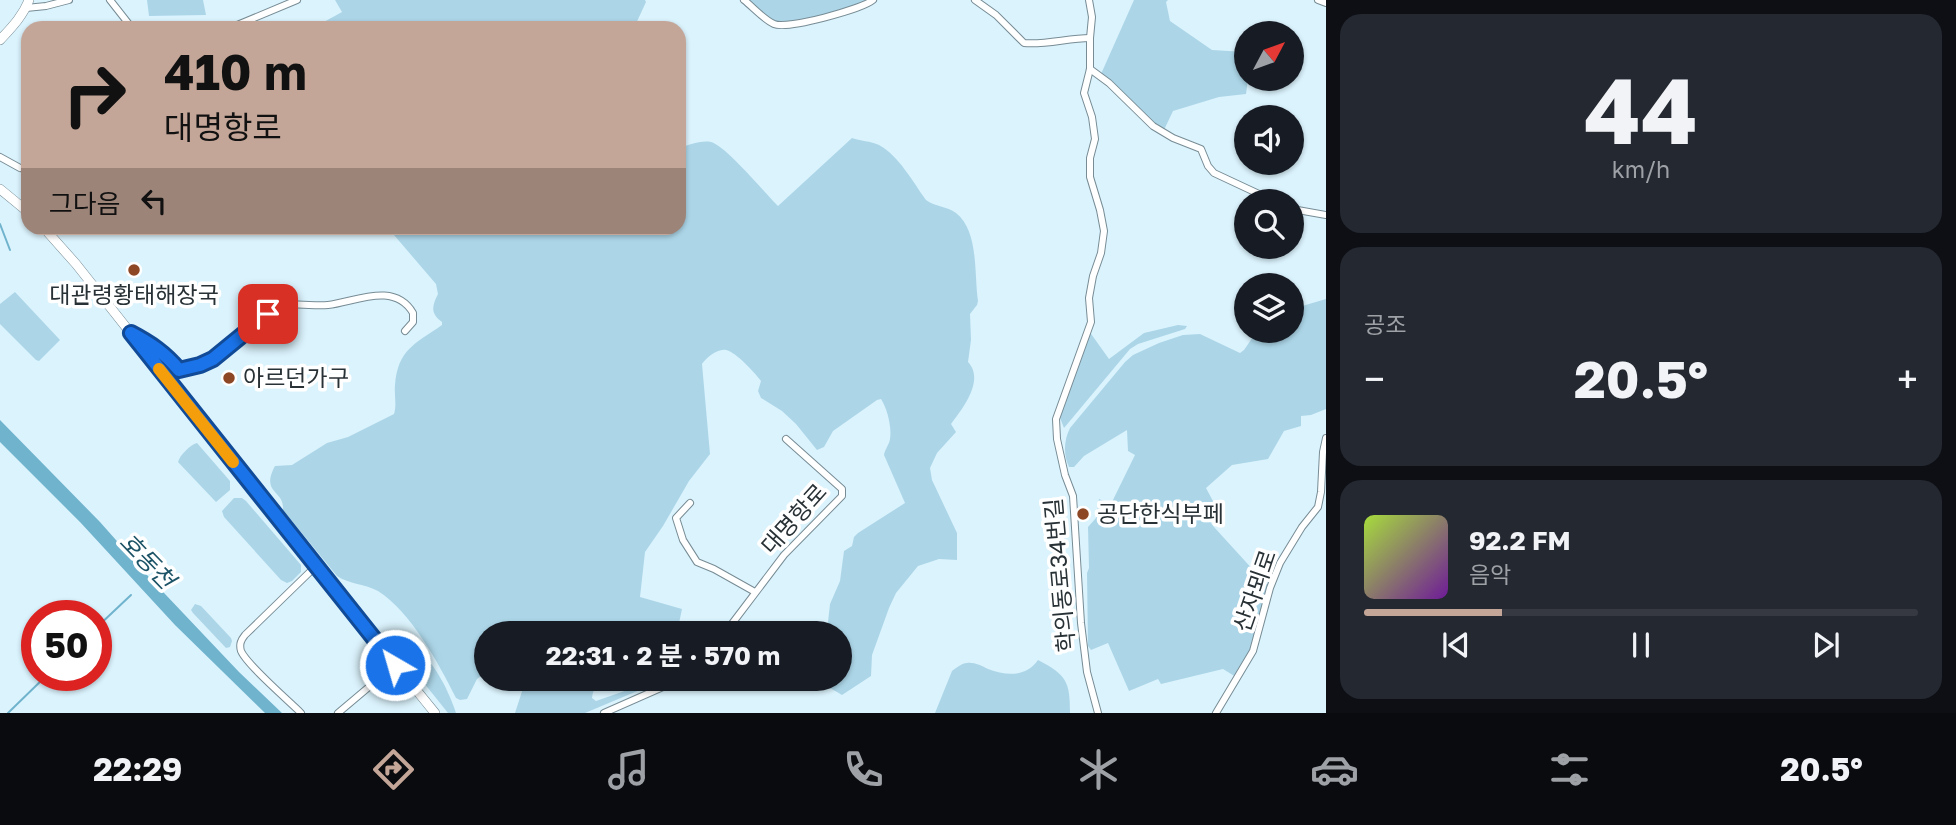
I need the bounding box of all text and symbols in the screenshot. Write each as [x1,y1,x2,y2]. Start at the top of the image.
north arrow [1234,21,1304,91]
map controls [1234,21,1304,343]
text: 410 m [164,42,307,101]
icon: right [49,49,140,140]
text: 44 [1584,55,1698,164]
button: sound [1234,105,1304,175]
text: 대명항로 [164,108,282,146]
text: km/h [1612,155,1670,183]
icon: left [135,182,173,220]
text: 그다음 [49,188,121,219]
button: search [1234,189,1304,259]
marker: 대관령황태해장국 [126,262,142,278]
button: layers [1234,273,1304,343]
place label: 대관령황태해장국 [49,280,219,308]
pin [238,284,298,344]
icon: arrive [249,295,287,333]
text: 공조 [1364,310,1406,338]
text: 20.5° [1574,347,1708,409]
text: − [1364,356,1385,401]
text: + [1897,356,1918,401]
place label: 아르던가구 [243,363,349,391]
marker: 아르던가구 [221,370,237,386]
street label: 대명항로 [755,478,832,559]
street label: 학의동로34번길 [1038,497,1080,653]
place label: 공단한식부페 [1097,499,1224,527]
marker: 공단한식부페 [1075,506,1091,522]
text: 92.2 FM [1469,525,1571,556]
water label: 호동천 [115,526,184,596]
street label: 산자뫼로 [1227,546,1281,635]
text: 음악 [1469,560,1511,588]
speed limit sign: 50 [21,600,112,691]
icon: previous [1437,626,1475,664]
icon: pause [1622,626,1660,664]
icon: next [1807,626,1845,664]
position arrow [358,628,432,702]
text: 22:31 · 2 분 · 570 m [546,640,780,671]
icon: directions [369,745,418,794]
icon: music [604,745,653,794]
icon: phone [839,745,888,794]
icon: climate [1074,745,1123,794]
icon: car [1310,745,1359,794]
icon: filters [1545,745,1594,794]
text: 22:29 [93,750,182,788]
text: 20.5° [1780,750,1863,788]

